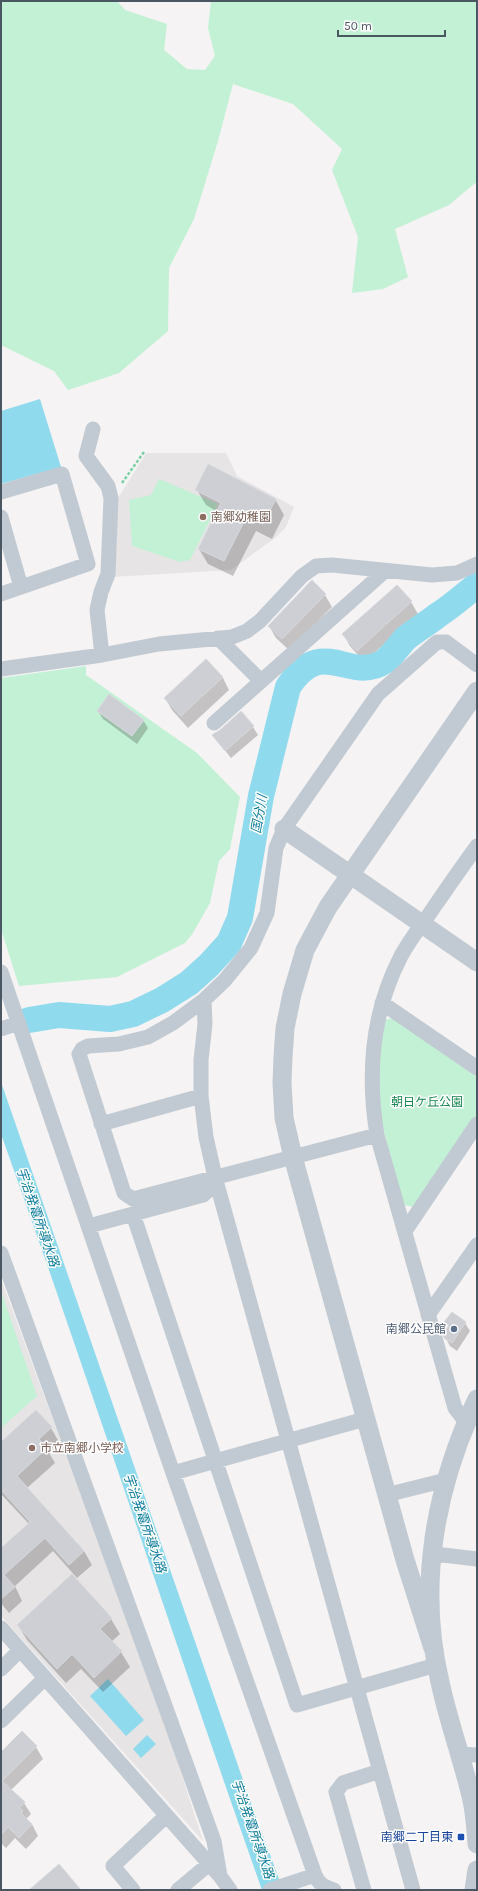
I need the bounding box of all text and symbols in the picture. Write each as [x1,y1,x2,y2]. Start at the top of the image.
scale bar [338,12,445,38]
text: 50 m [344,19,372,33]
place label: 南郷幼稚園 [211,510,271,524]
marker: 南郷幼稚園 [198,512,208,522]
water label: 国分川 [248,792,270,835]
park label: 朝日ケ丘公園 [391,1095,463,1109]
water label: 宇治発電所導水路 [14,1165,62,1270]
place label: 南郷公民館 [386,1322,446,1336]
marker: 南郷公民館 [449,1324,459,1334]
place label: 市立南郷小学校 [40,1441,124,1455]
marker: 市立南郷小学校 [27,1443,37,1453]
water label: 宇治発電所導水路 [121,1471,169,1576]
water label: 宇治発電所導水路 [229,1777,277,1882]
place label: 南郷二丁目東 [381,1830,453,1844]
marker: 南郷二丁目東 [456,1832,466,1842]

